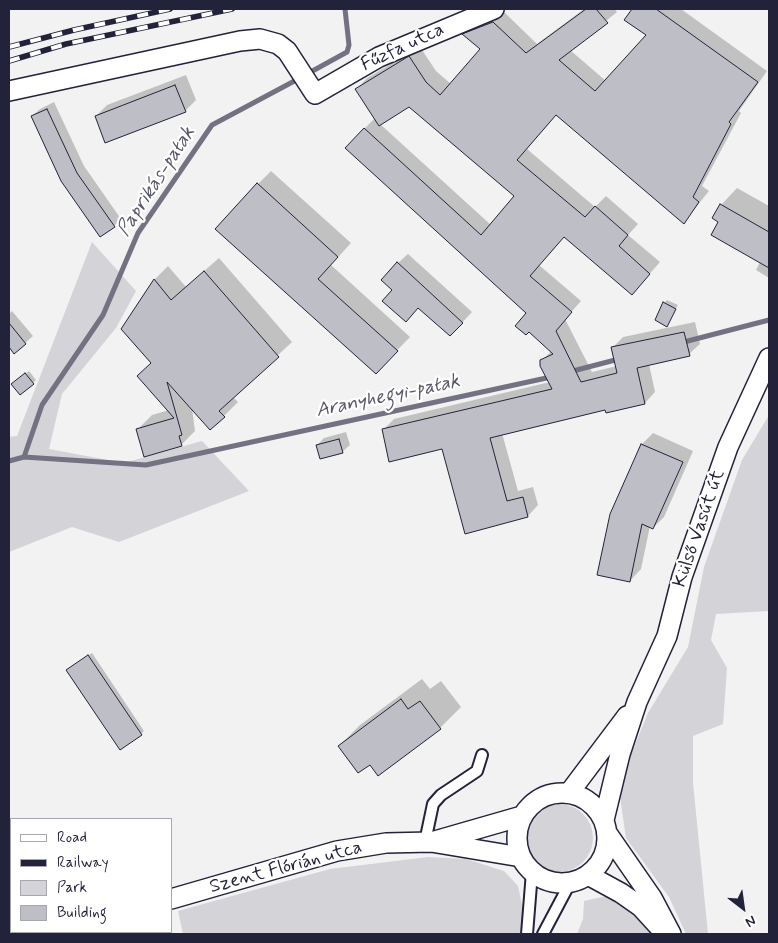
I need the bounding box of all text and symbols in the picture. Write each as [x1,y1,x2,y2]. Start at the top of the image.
street label: Fűzfa utca [358,19,448,77]
water label: Paprikás-patak [113,123,201,241]
water label: Aranyhegyi-patak [314,370,462,424]
street label: Külső Vasút út [669,467,731,591]
legend [10,818,172,933]
text: Road [57,828,87,848]
street label: Szent Flórián utca [207,837,365,899]
text: Railway [57,853,109,873]
text: Park [57,878,87,898]
north arrow [718,883,768,933]
text: Building [57,903,107,923]
text: N [742,911,759,931]

